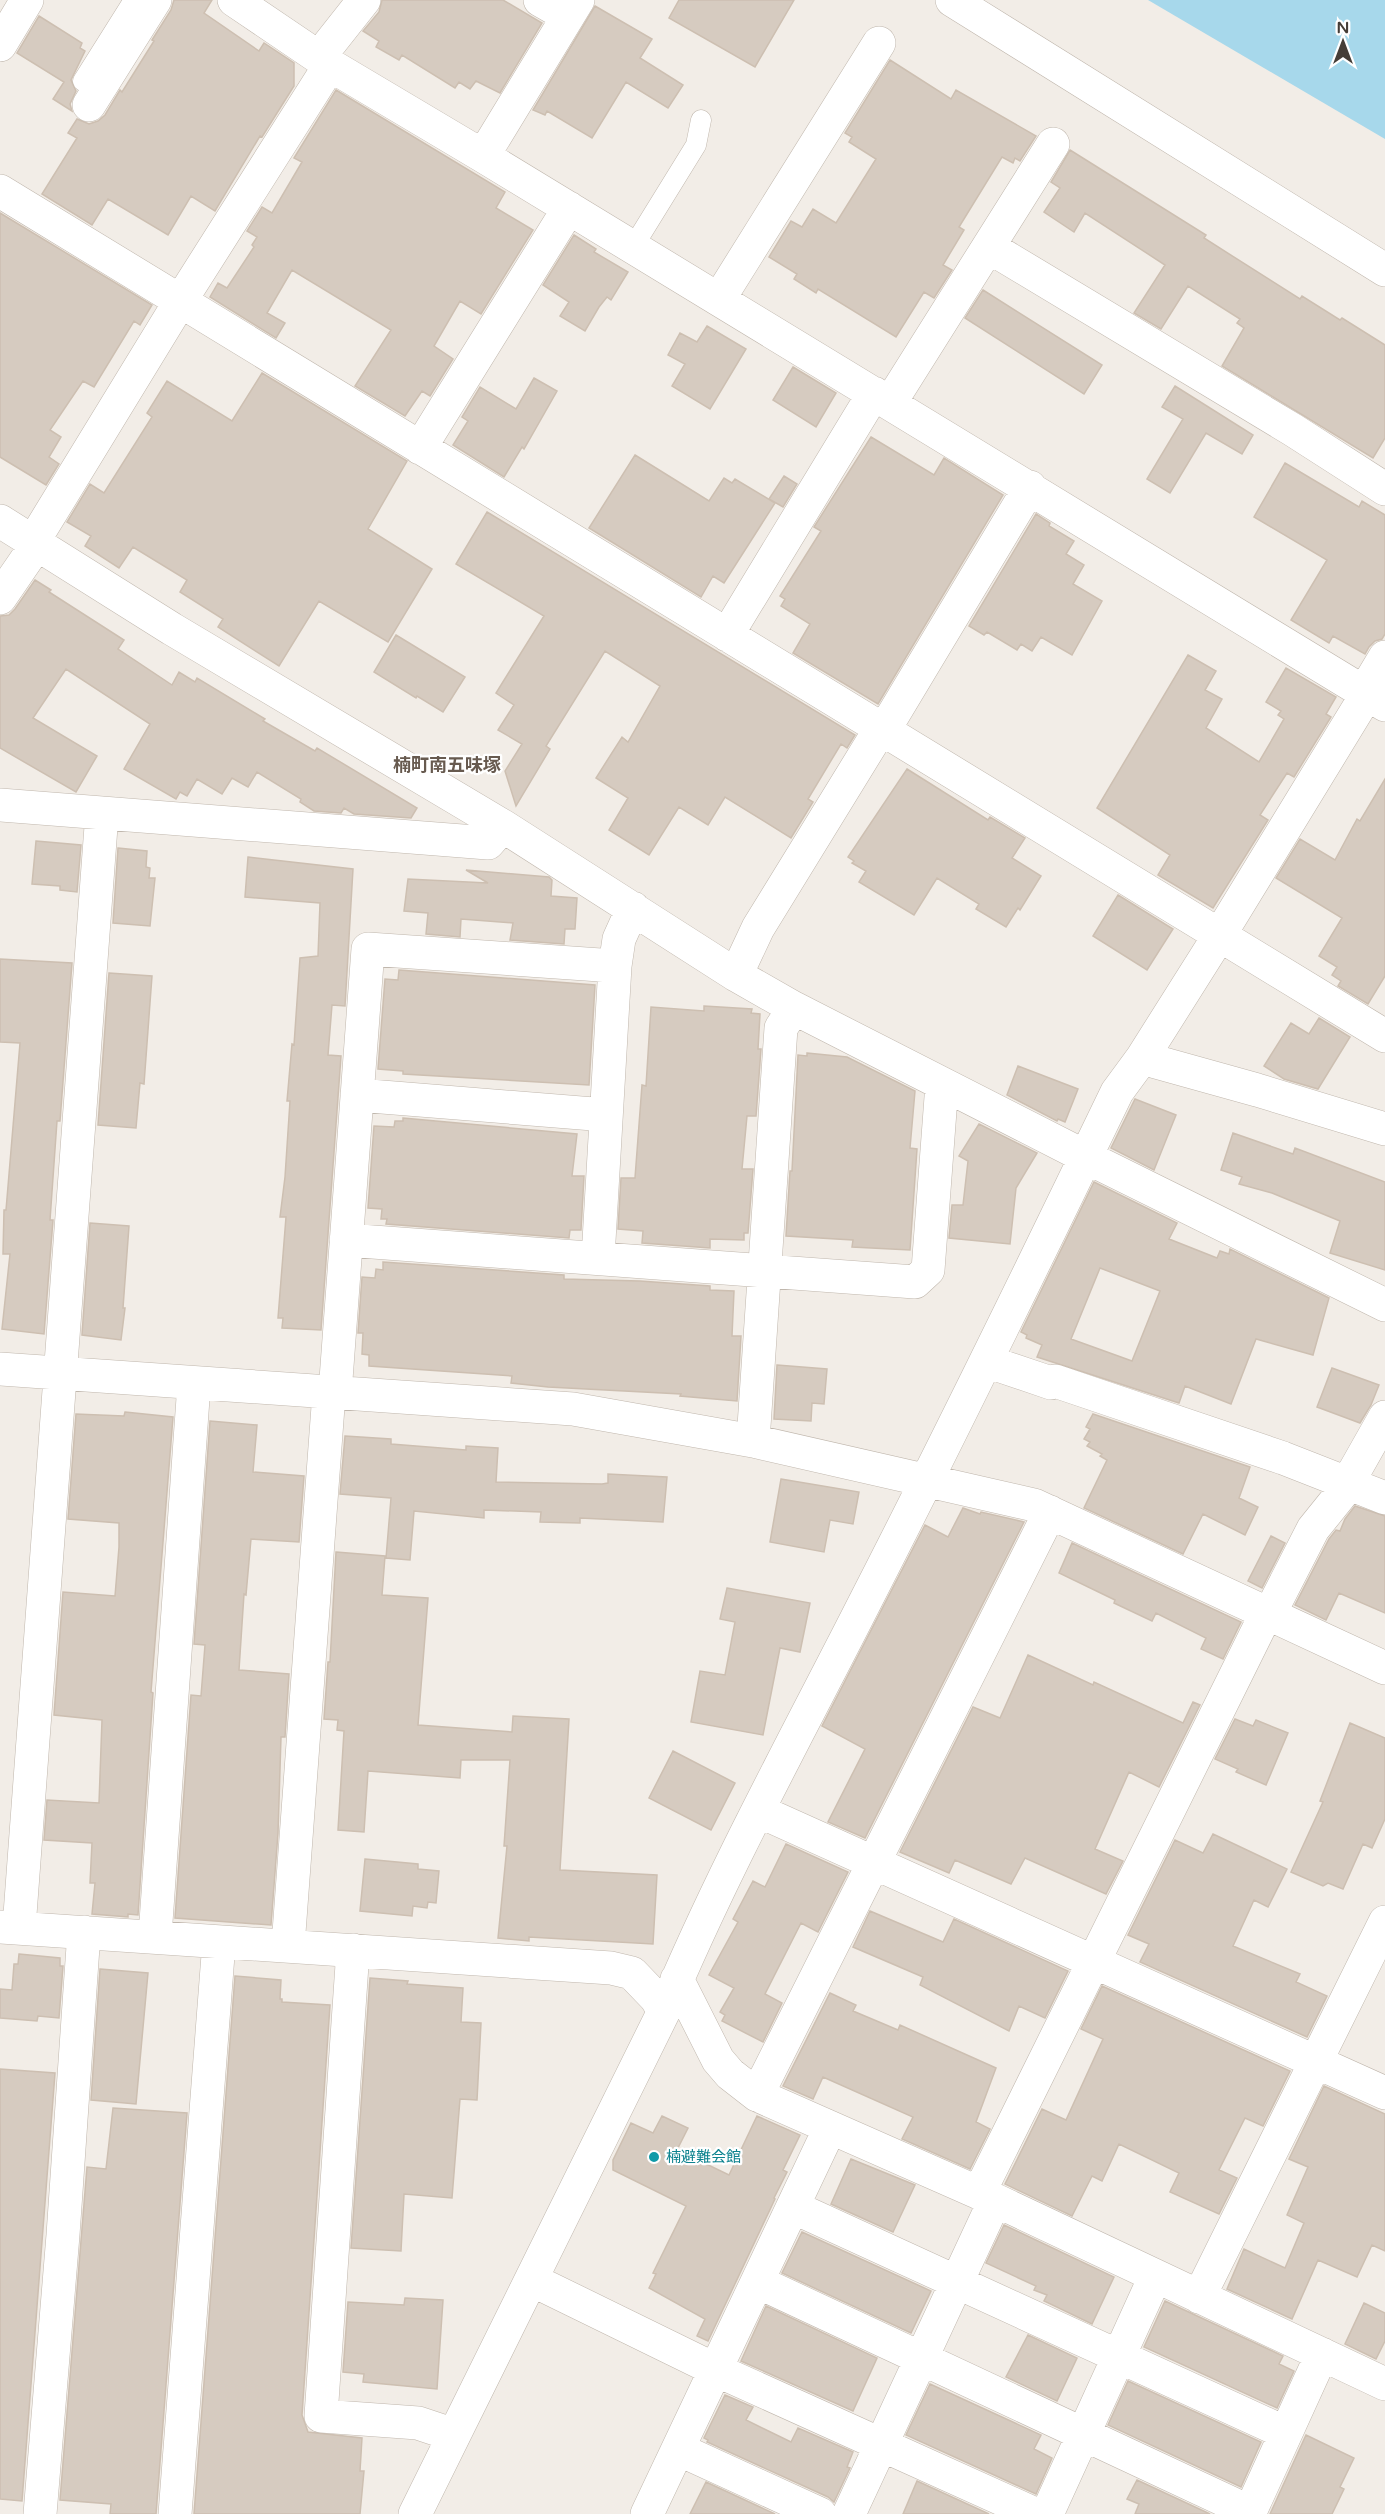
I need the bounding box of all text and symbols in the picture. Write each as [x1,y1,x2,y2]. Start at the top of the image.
north arrow [1313,12,1373,72]
text: N [1337,18,1349,38]
district label: 楠町南五味塚 [393,754,501,776]
place label: 楠避難会館 [666,2148,741,2166]
marker: 楠避難会館 [647,2150,661,2164]

